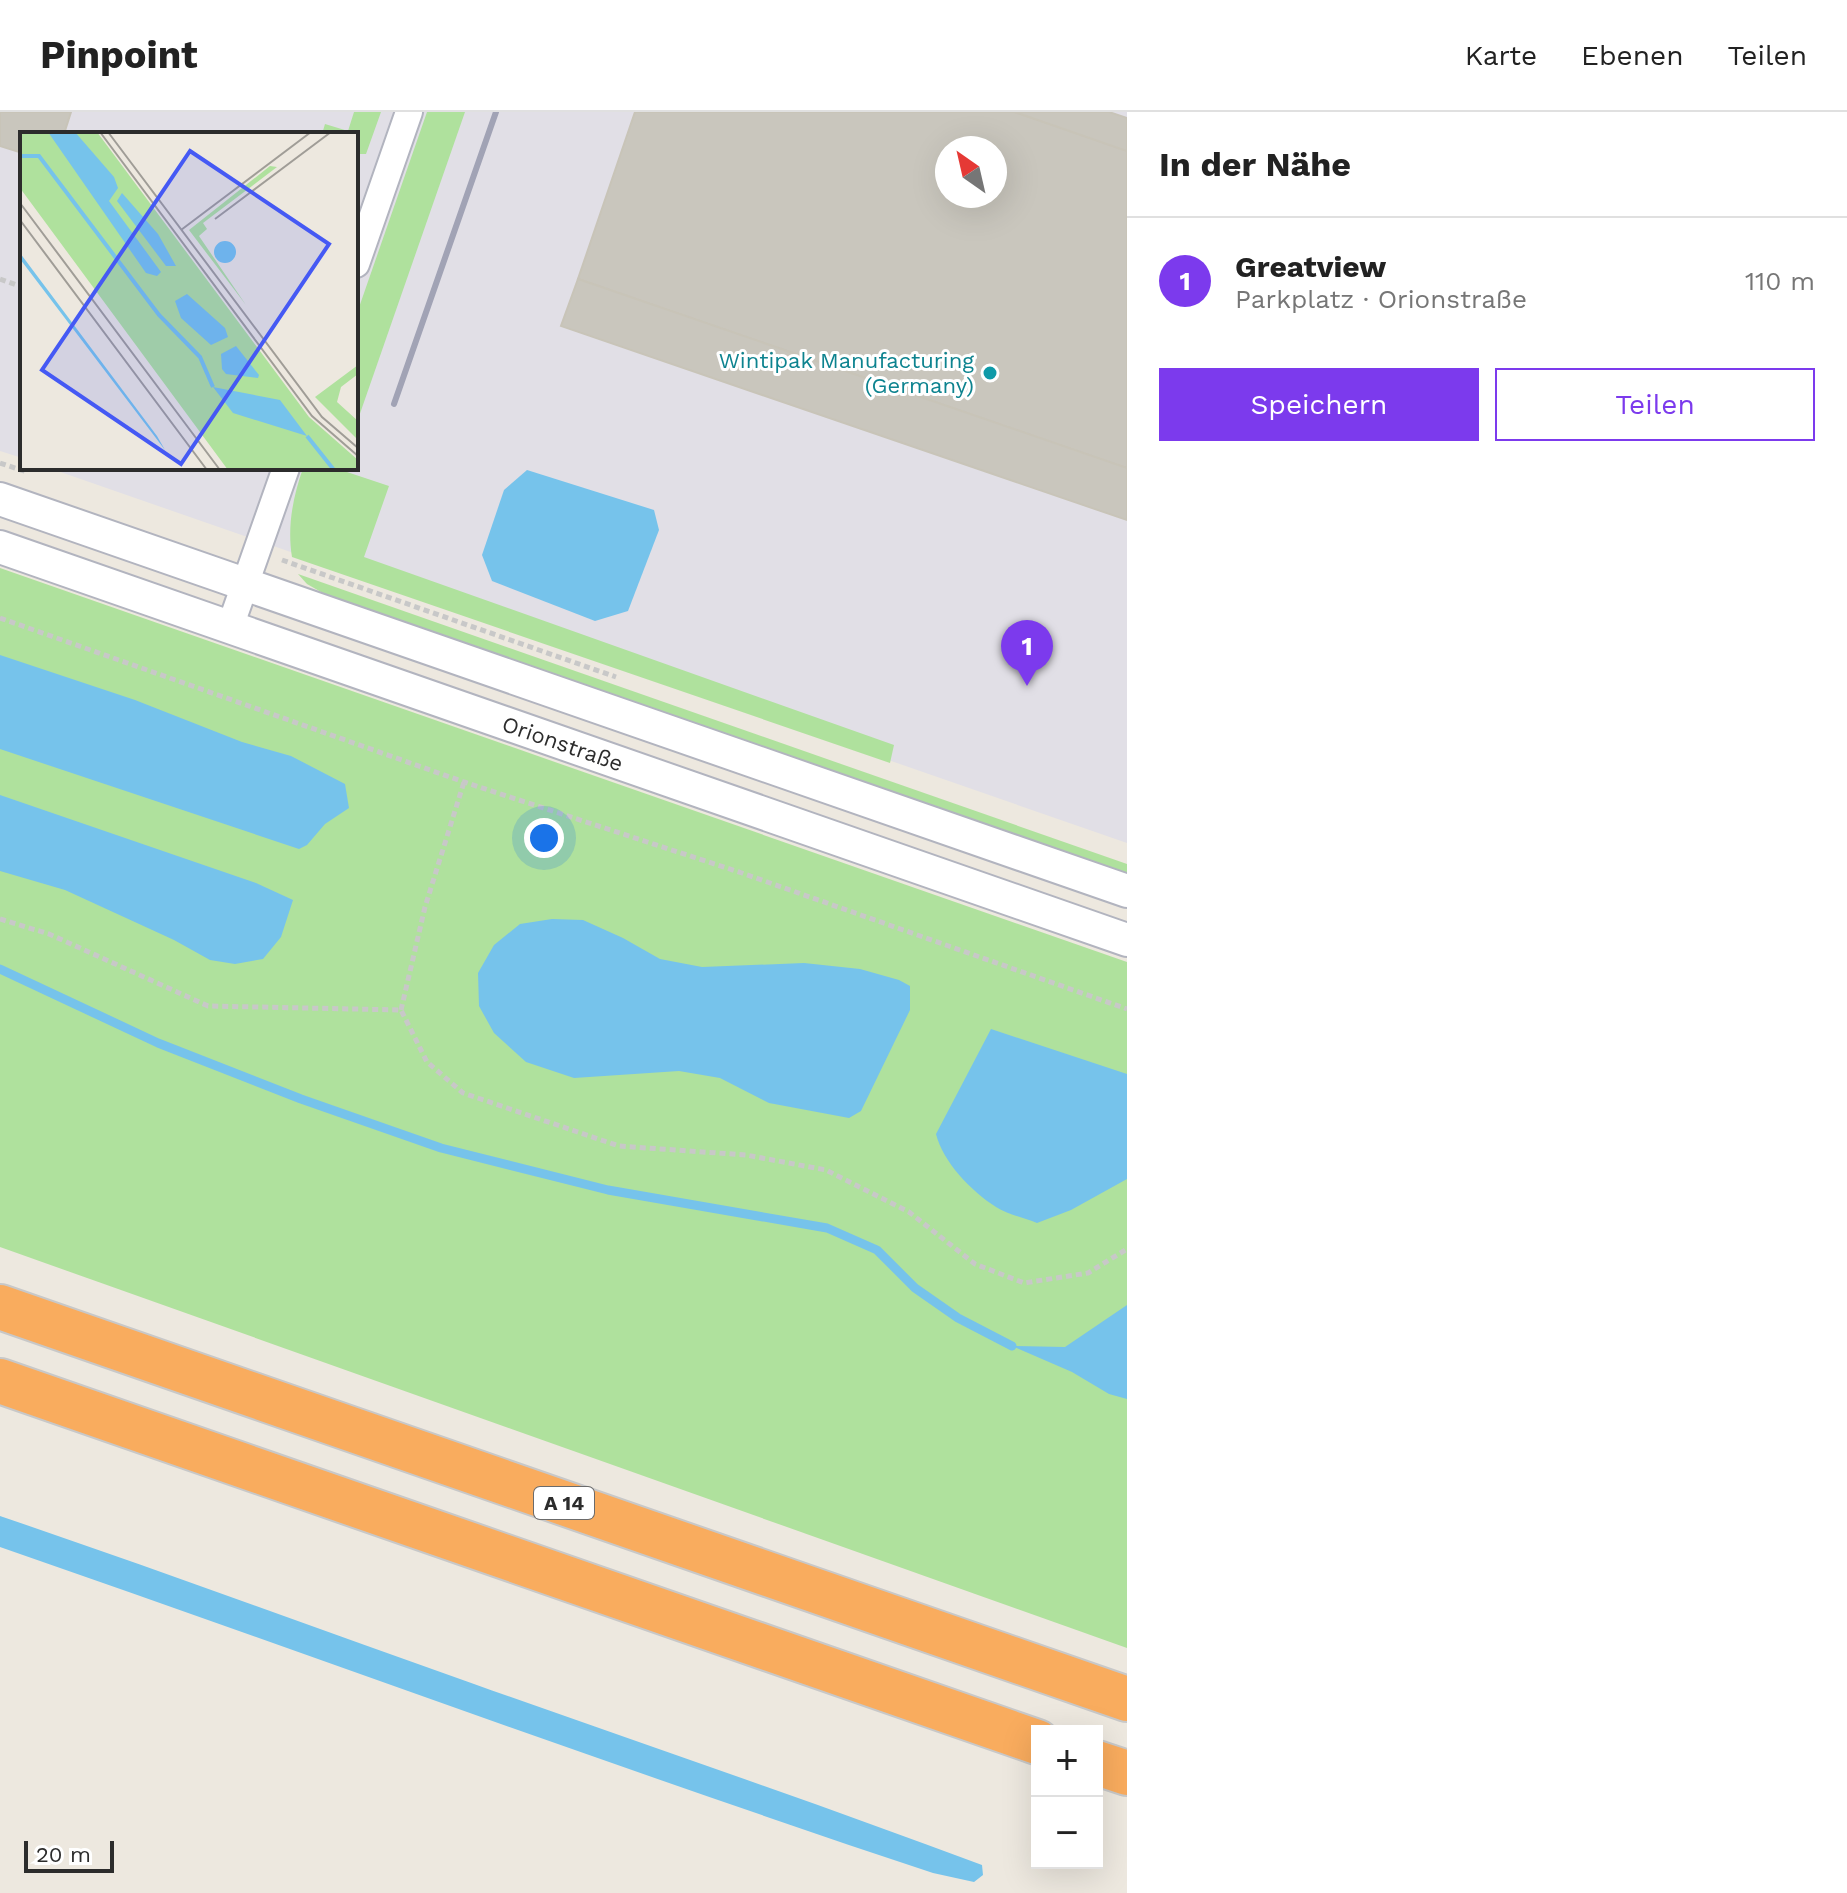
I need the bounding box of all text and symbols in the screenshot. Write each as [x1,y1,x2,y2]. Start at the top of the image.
text: Pinpoint [40,33,198,77]
text: Karte [1465,39,1537,72]
text: Ebenen [1581,39,1684,72]
text: Teilen [1728,39,1807,72]
inset map [20,132,358,470]
north arrow [935,136,1007,208]
text: In der Nähe [1159,144,1351,184]
text: Greatview [1235,249,1386,284]
text: 1 [1179,266,1191,296]
text: 110 m [1745,266,1815,296]
text: Parkplatz · Orionstraße [1235,284,1527,314]
place label: Wintipak Manufacturing (Germany) [719,348,974,398]
marker: Wintipak Manufacturing (Germany) [981,364,999,382]
button: Speichern [1159,368,1479,441]
button: Teilen [1495,368,1815,441]
pin: 1 [1001,620,1053,686]
street label: Orionstraße [499,711,626,776]
your location [524,818,564,858]
road number: A 14 [534,1487,594,1519]
map controls [1031,1725,1103,1869]
button: + [1031,1725,1103,1797]
button: − [1031,1797,1103,1869]
scale bar [24,1837,114,1873]
text: 20 m [36,1842,91,1867]

